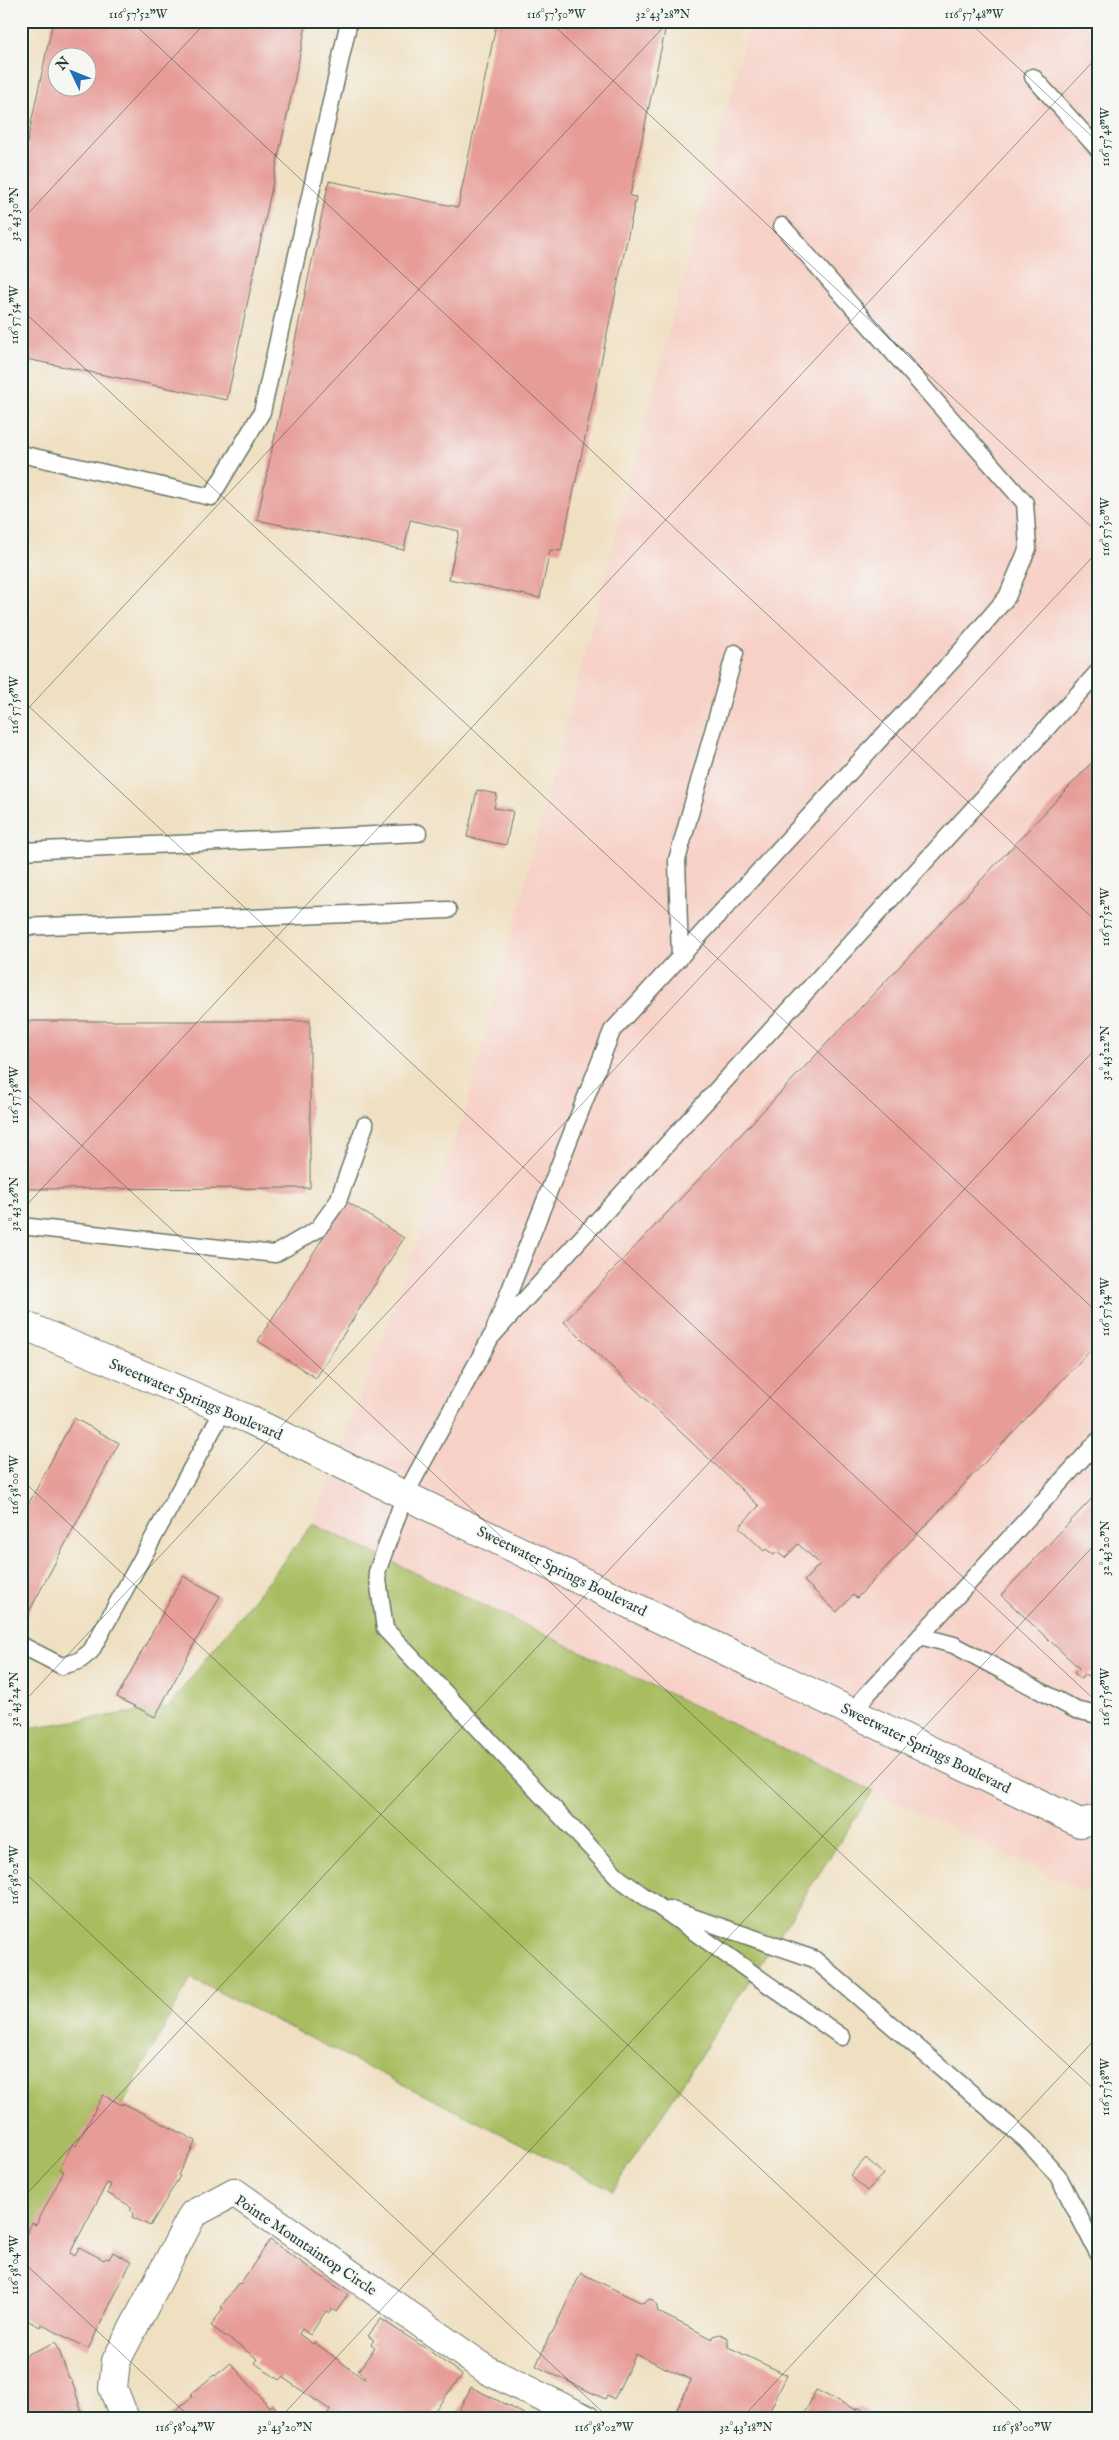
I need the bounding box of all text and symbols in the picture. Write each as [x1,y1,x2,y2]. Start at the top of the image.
text: 116°57'52"W [109,7,168,22]
text: 116°57'50"W [527,7,586,22]
text: 32°43'28"N [636,7,691,22]
text: 116°57'48"W [944,7,1004,22]
north arrow [48,48,98,98]
text: N [52,53,74,75]
text: 116°57'48"W [1098,107,1113,167]
text: 32°43'30"N [7,186,22,241]
text: 116°57'54"W [7,285,22,344]
text: 116°57'50"W [1098,497,1113,556]
text: 116°57'56"W [7,676,22,734]
text: 116°57'52"W [1098,887,1113,946]
text: 32°43'22"N [1098,1025,1113,1081]
text: 116°57'58"W [7,1066,22,1124]
text: 32°43'26"N [7,1176,22,1231]
text: 116°57'54"W [1098,1277,1113,1336]
street label: Sweetwater Springs Boulevard [106,1354,286,1445]
text: 116°58'00"W [7,1455,22,1515]
text: 32°43'20"N [1098,1520,1113,1576]
street label: Sweetwater Springs Boulevard [474,1522,651,1621]
text: 116°57'56"W [1098,1668,1113,1726]
text: 32°43'24"N [7,1671,22,1727]
street label: Sweetwater Springs Boulevard [838,1699,1015,1798]
text: 116°58'02"W [7,1845,22,1905]
text: 116°57'58"W [1098,2058,1113,2116]
street label: Pointe Mountaintop Circle [231,2191,380,2300]
text: 116°58'04"W [7,2235,22,2295]
text: 116°58'04"W [155,2420,215,2435]
text: 32°43'20"N [257,2420,313,2435]
text: 116°58'02"W [574,2420,634,2435]
text: 32°43'18"N [719,2420,773,2435]
text: 116°58'00"W [992,2420,1052,2435]

